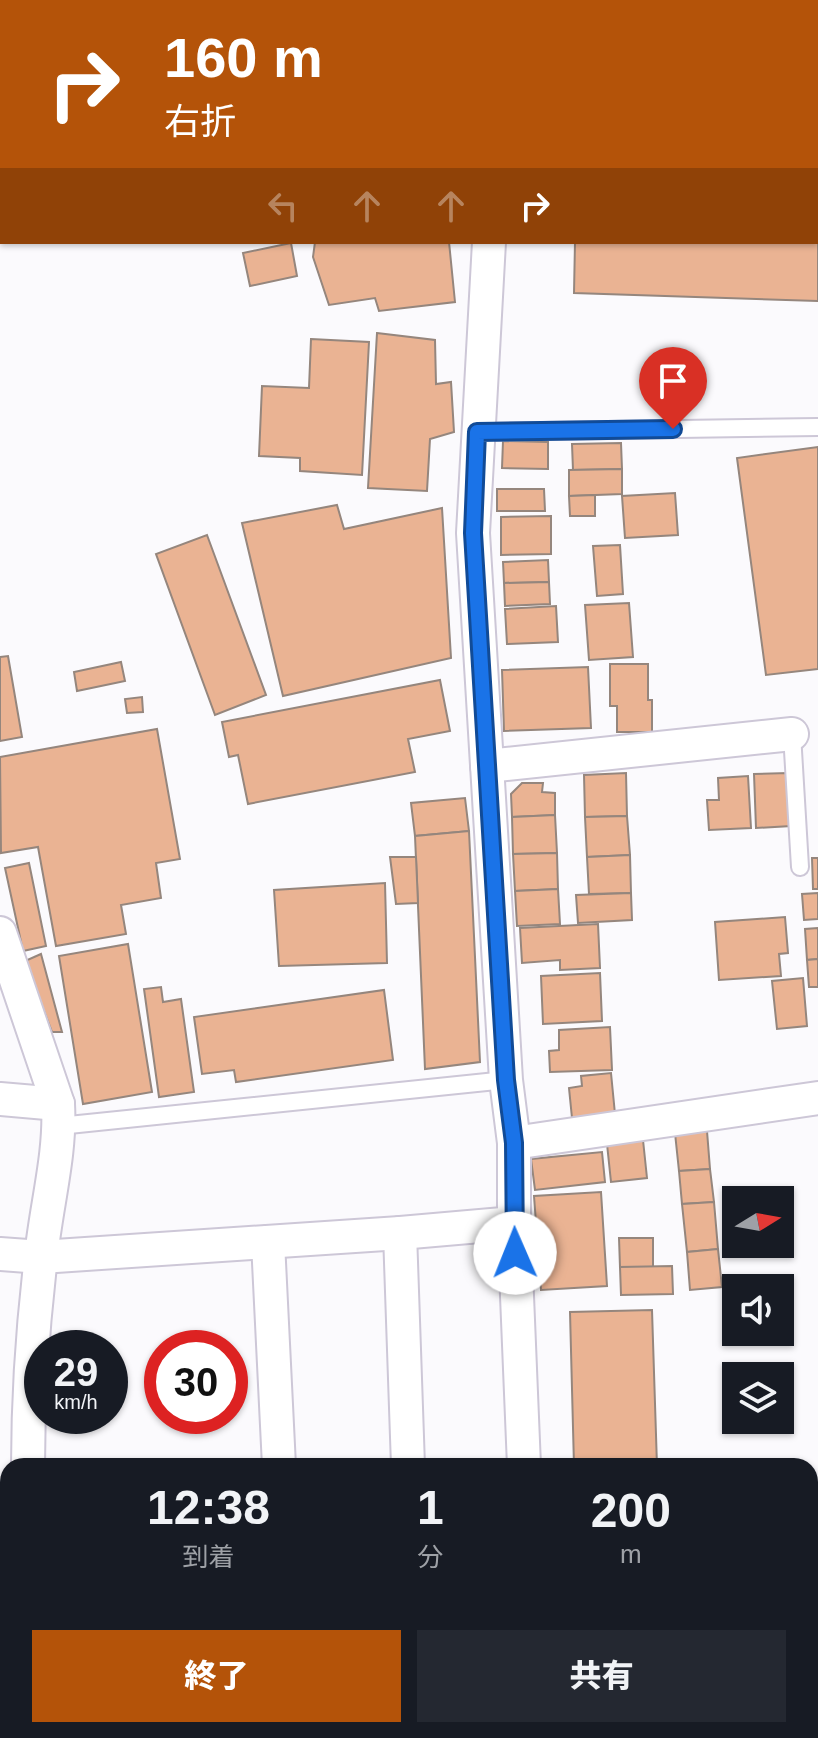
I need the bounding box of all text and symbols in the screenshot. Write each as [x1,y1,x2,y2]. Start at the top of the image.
text: 160 m [164,26,323,89]
icon: right [32,32,136,136]
text: 右折 [164,101,236,142]
icon: left [261,184,305,228]
icon: ahead [345,184,389,228]
icon: ahead [429,184,473,228]
icon: right [513,184,557,228]
pin [639,347,707,429]
icon: arrive [651,359,695,403]
north arrow [722,1186,794,1258]
map controls [722,1186,794,1434]
position arrow [473,1211,557,1295]
button: sound [722,1274,794,1346]
speed limit sign: 30 [144,1330,248,1434]
text: 29 [54,1350,98,1394]
button: layers [722,1362,794,1434]
text: km/h [54,1391,98,1413]
text: 12:38 [147,1481,270,1534]
text: 1 [417,1481,444,1534]
text: 200 [591,1484,671,1537]
text: m [620,1539,642,1569]
text: 到着 [182,1542,235,1572]
text: 分 [417,1542,443,1572]
button: 終了 [32,1630,401,1722]
button: 共有 [417,1630,786,1722]

